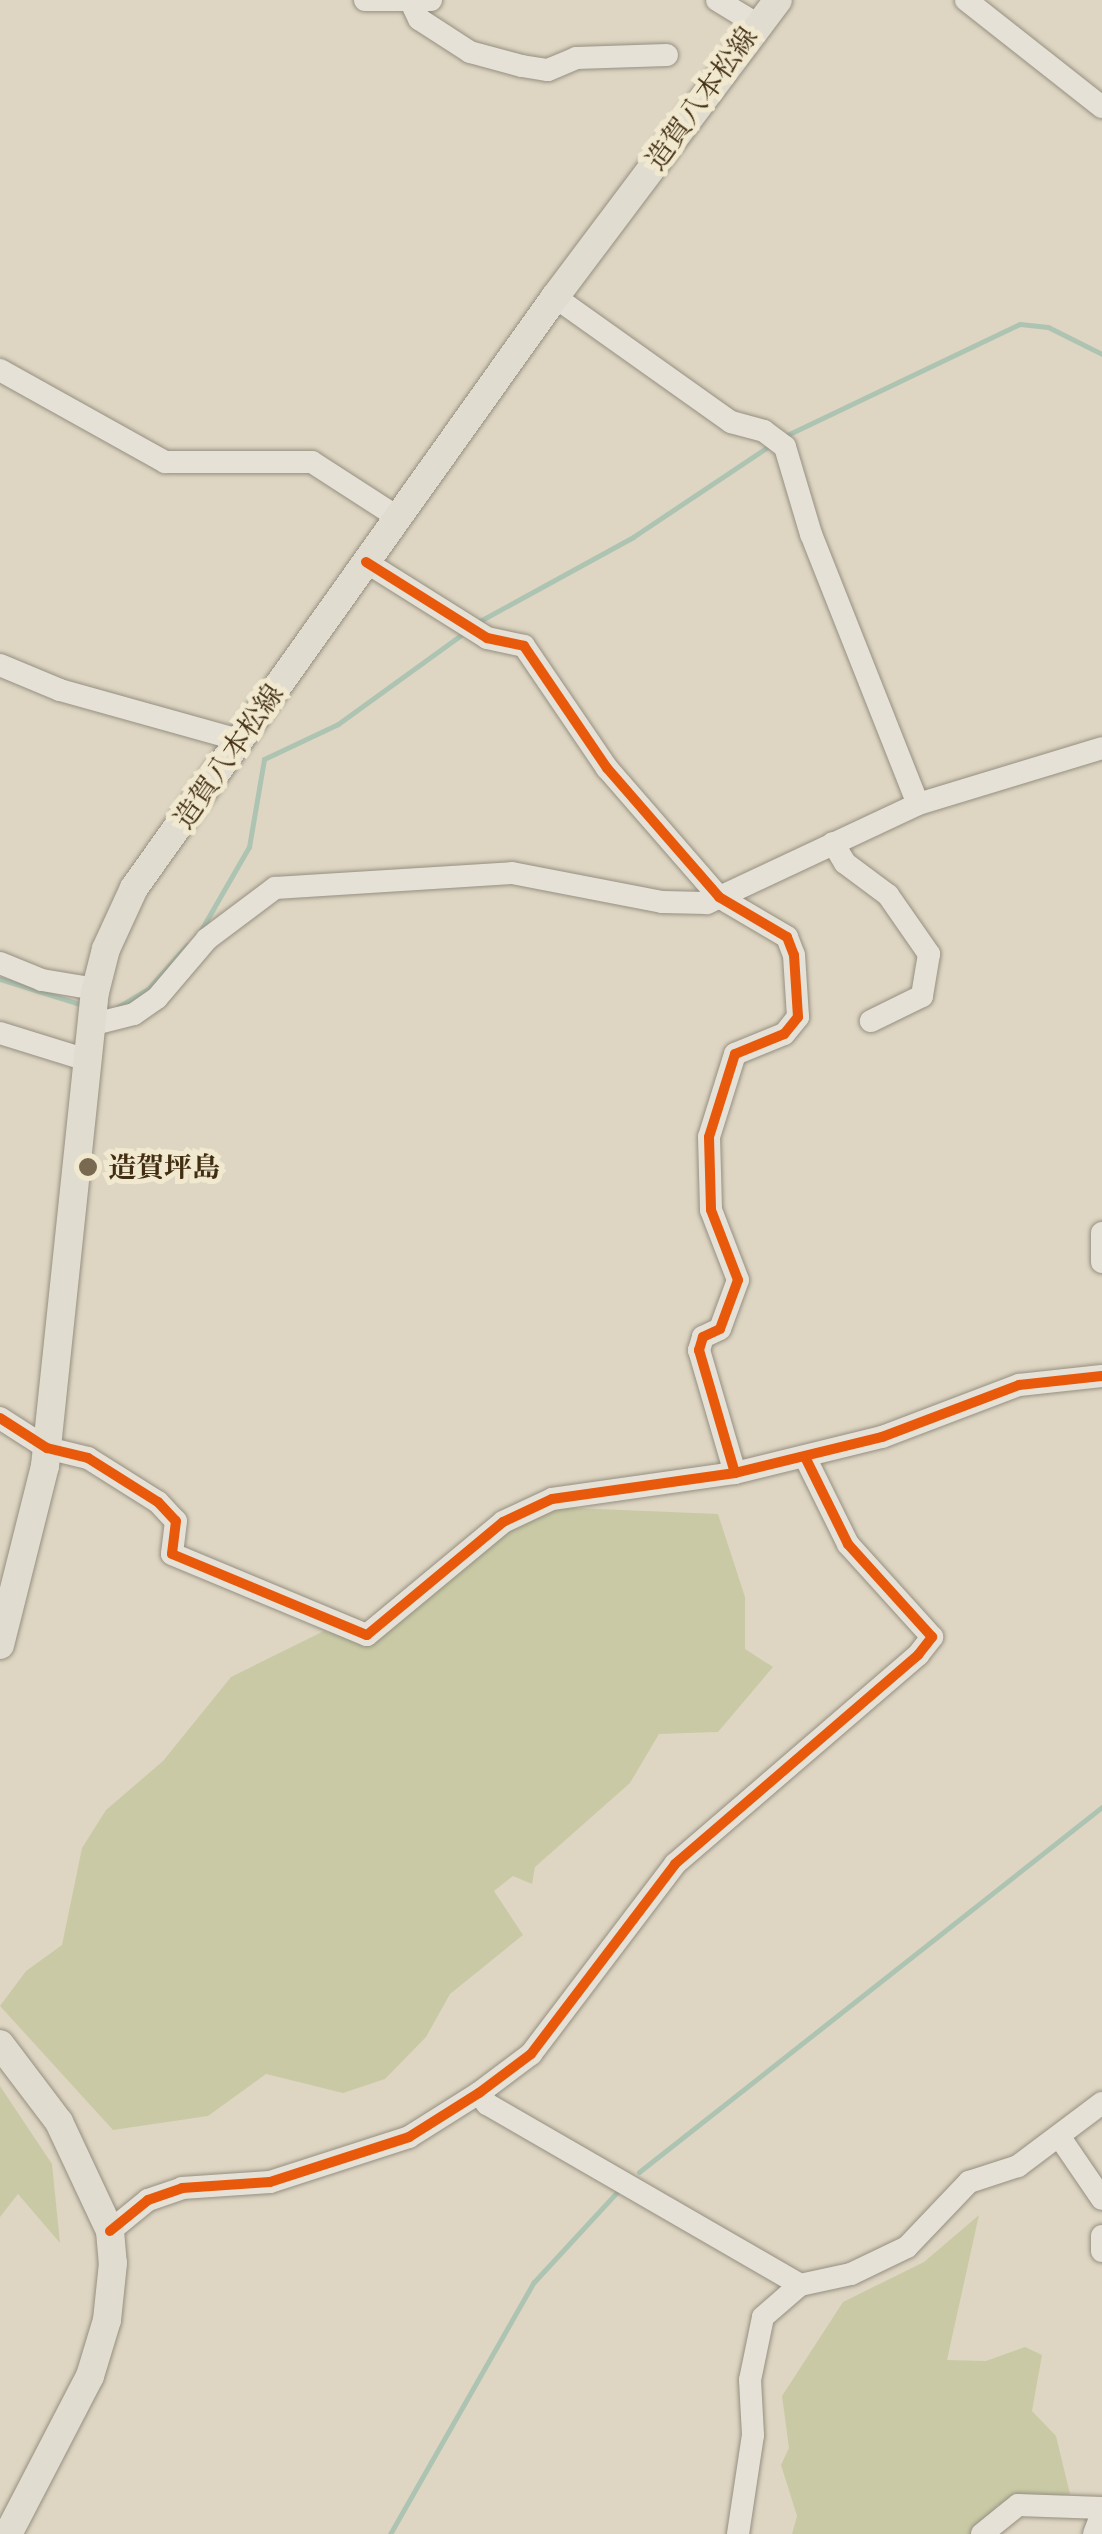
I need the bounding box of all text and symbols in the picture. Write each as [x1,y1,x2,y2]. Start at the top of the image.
street label: 造賀八本松線 [638,20,764,176]
street label: 造賀八本松線 [166,678,290,834]
place label: 造賀坪島 [108,1150,220,1184]
marker: 造賀坪島 [77,1156,99,1178]

